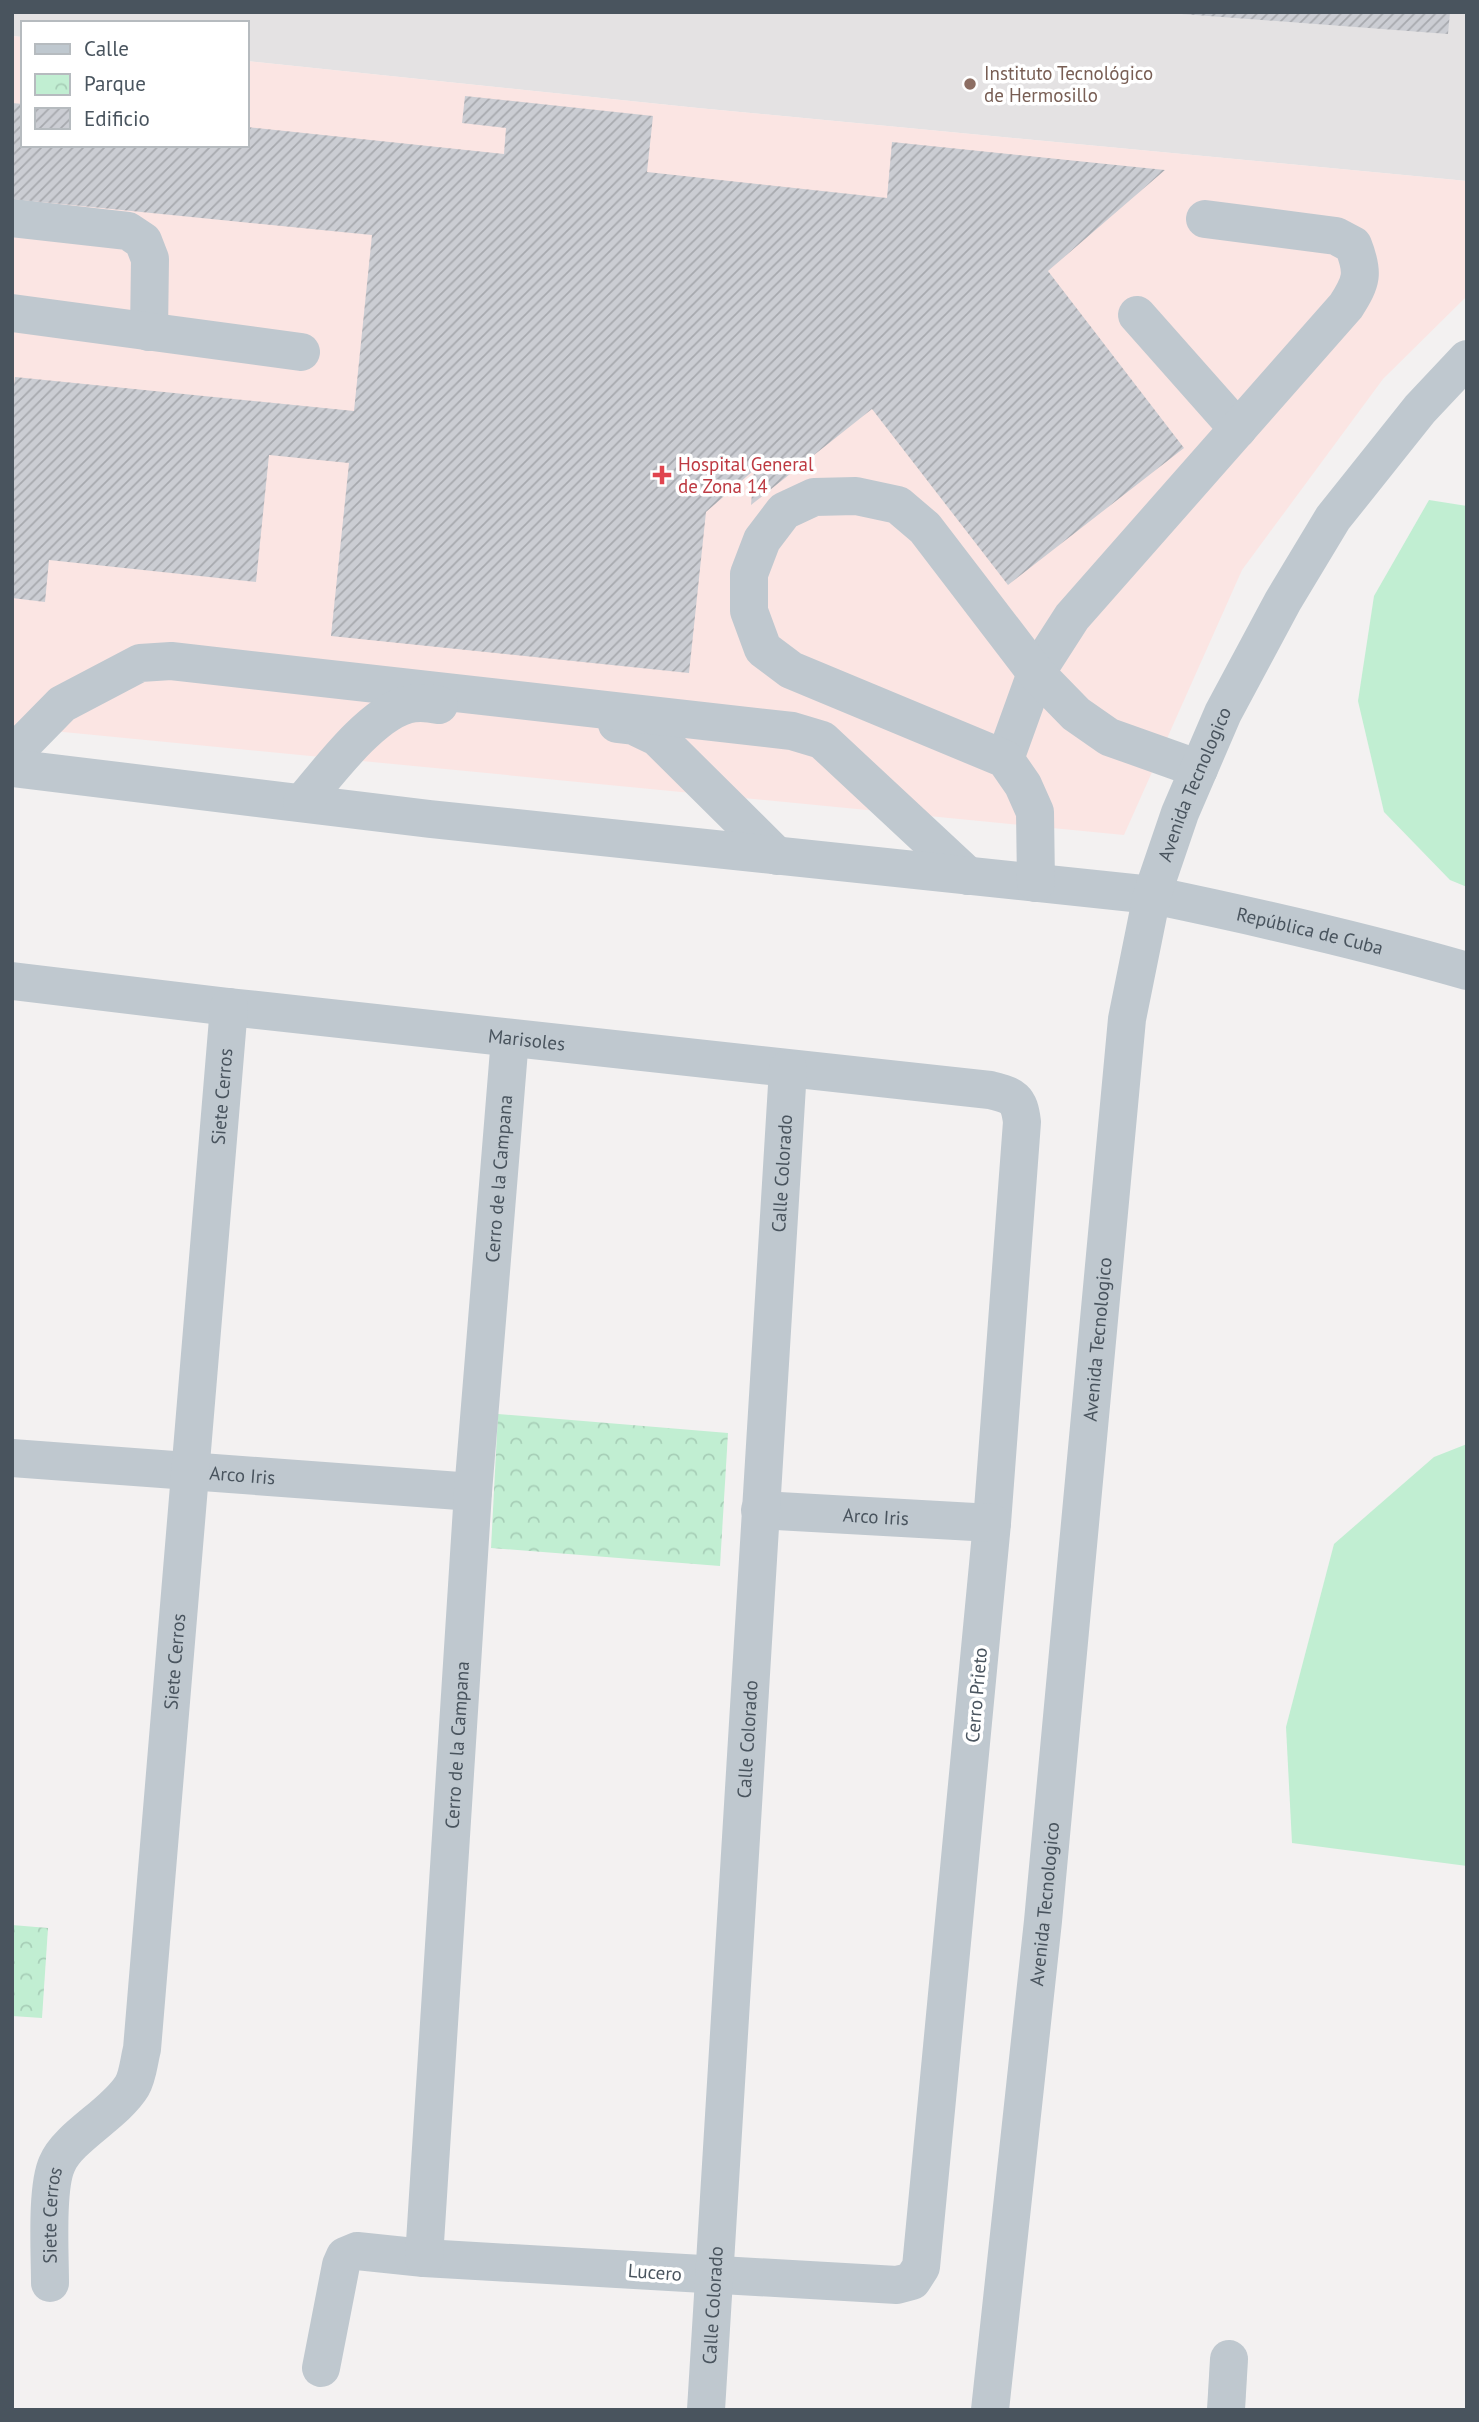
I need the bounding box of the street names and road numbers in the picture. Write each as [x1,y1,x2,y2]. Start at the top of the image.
street label: Avenida Tecnologico [1152,702,1236,865]
street label: República de Cuba [1234,901,1386,960]
street label: Marisoles [487,1023,566,1056]
street label: Siete Cerros [206,1047,238,1146]
street label: Cerro de la Campana [480,1094,517,1263]
street label: Calle Colorado [766,1114,797,1233]
street label: Avenida Tecnologico [1078,1256,1117,1423]
street label: Arco Iris [209,1461,276,1489]
street label: Arco Iris [842,1503,909,1530]
street label: Siete Cerros [158,1612,190,1711]
street label: Cerro Prieto [960,1646,992,1744]
street label: Cerro de la Campana [439,1660,474,1830]
street label: Calle Colorado [731,1679,763,1799]
street label: Avenida Tecnologico [1024,1821,1064,1987]
street label: Siete Cerros [37,2164,67,2264]
street label: Calle Colorado [697,2245,728,2365]
street label: Lucero [627,2258,683,2286]

